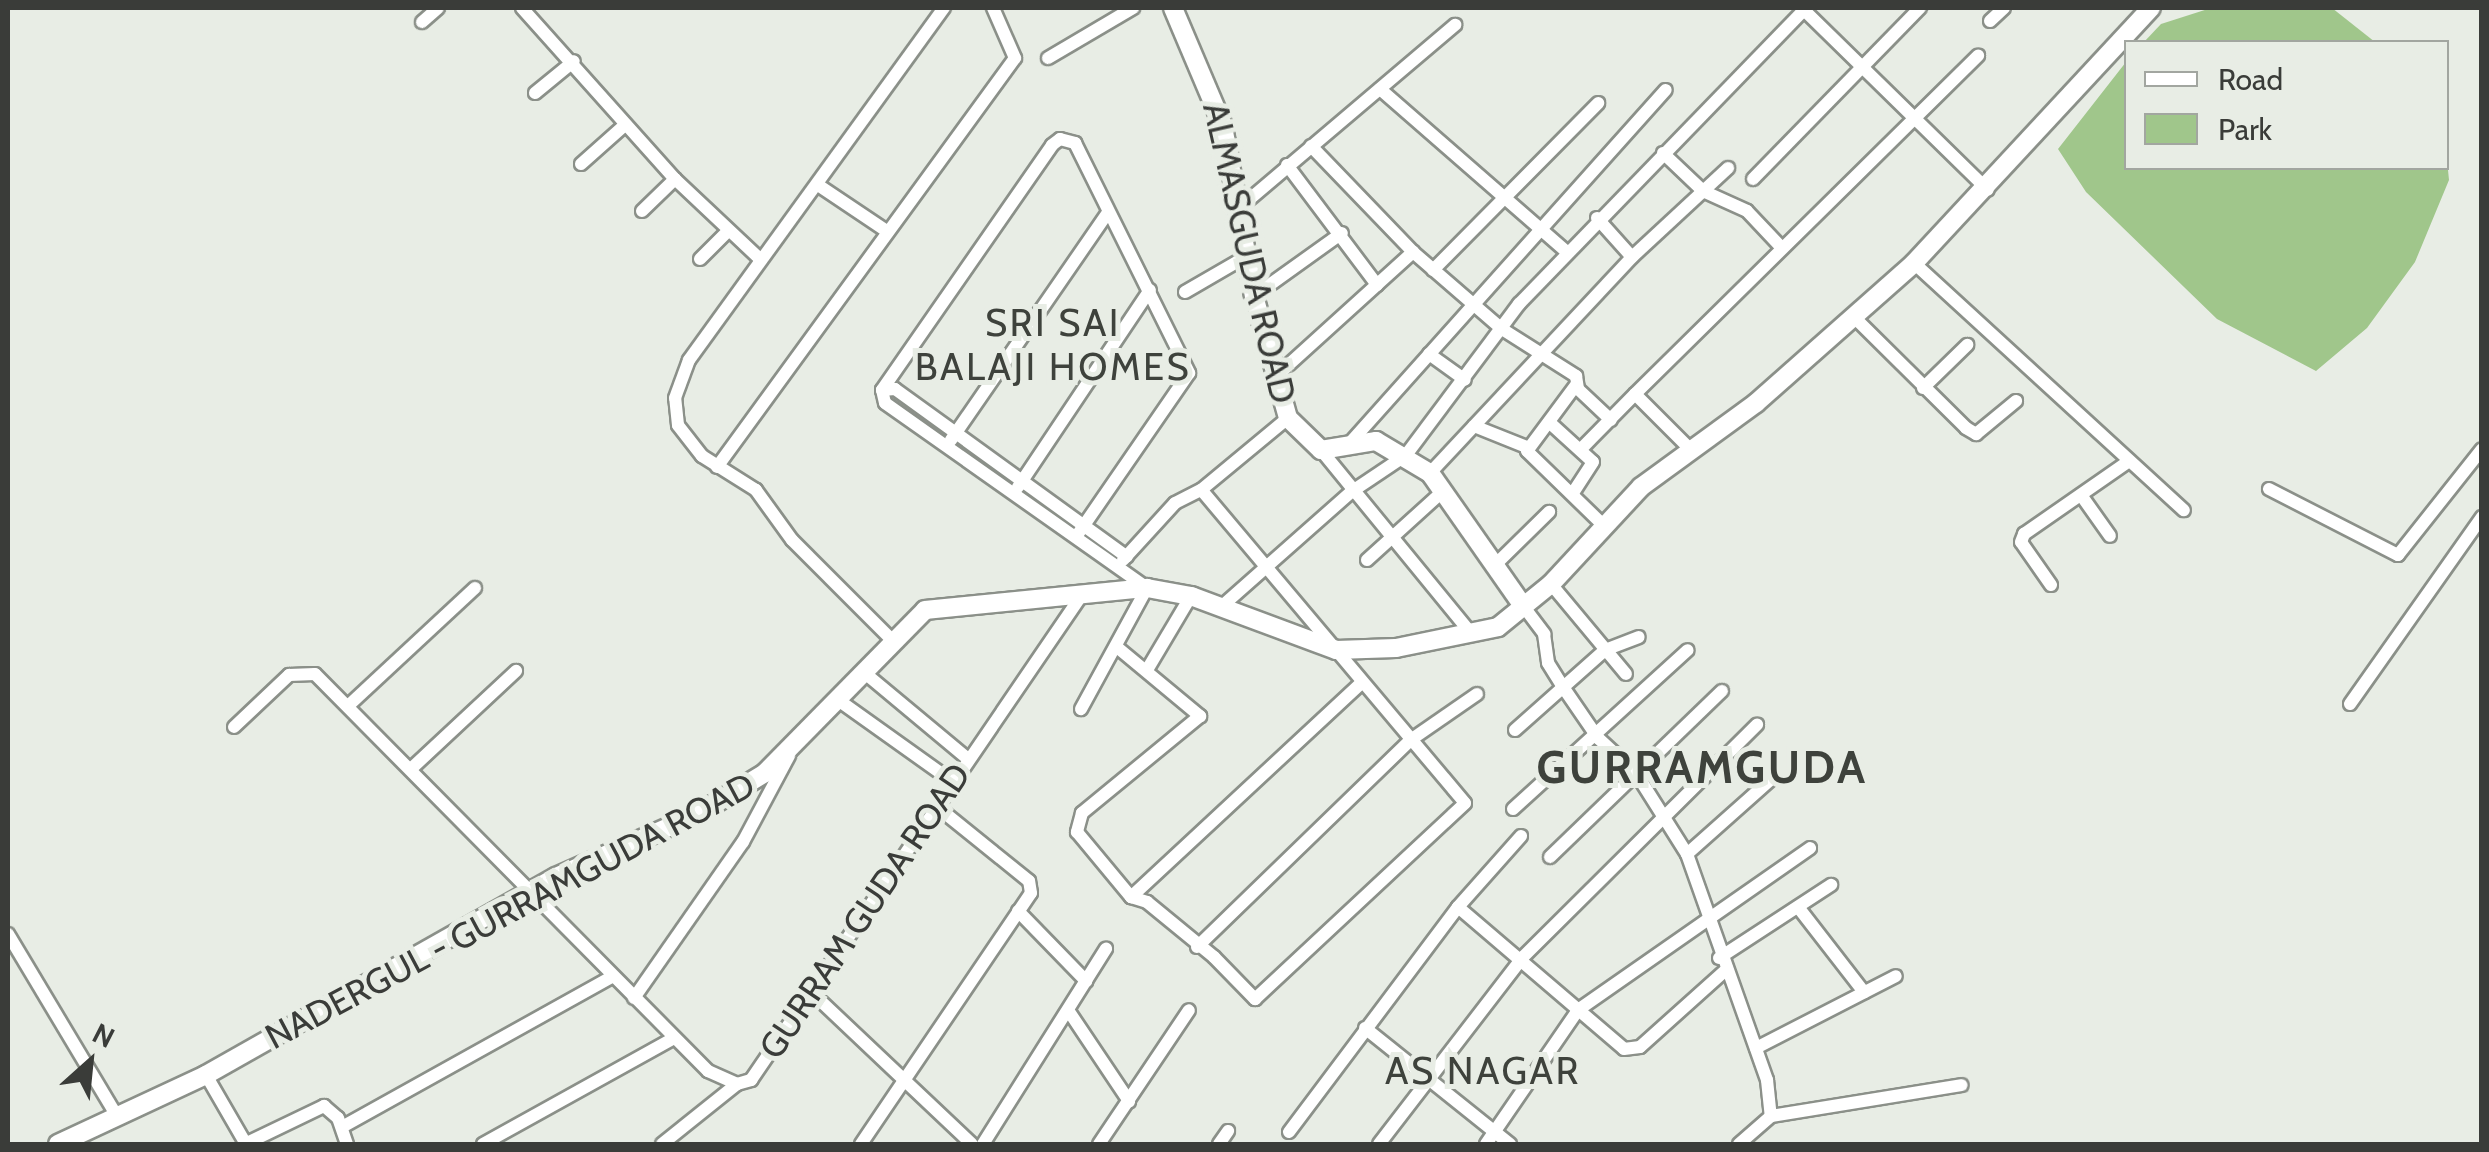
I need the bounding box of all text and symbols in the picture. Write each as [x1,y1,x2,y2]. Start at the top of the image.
legend [2124,40,2449,170]
text: Road [2218,61,2283,98]
street label: ALMASGUDA ROAD [1194,98,1304,408]
text: Park [2218,111,2272,148]
district label: SRI SAI BALAJI HOMES [915,300,1191,389]
district label: GURRAMGUDA [1536,741,1868,795]
street label: GURRAM GUDA ROAD [751,755,979,1067]
street label: NADERGUL - GURRAMGUDA ROAD [258,764,762,1058]
north arrow [40,1012,140,1112]
text: N [87,1016,120,1055]
district label: AS NAGAR [1385,1048,1581,1094]

